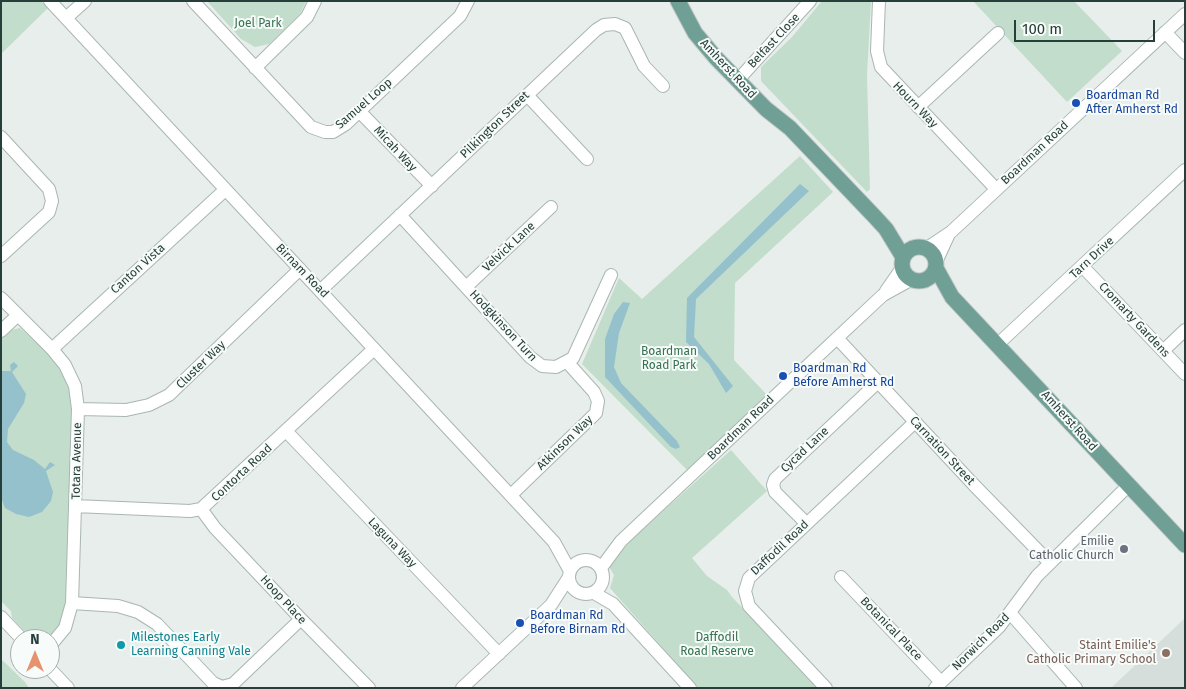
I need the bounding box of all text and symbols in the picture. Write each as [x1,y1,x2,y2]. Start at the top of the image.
scale bar [1016,10,1157,42]
street label: Belfast Close [745,11,803,71]
park label: Joel Park [234,17,282,31]
text: 100 m [1022,20,1062,38]
street label: Amherst Road [697,36,759,102]
street label: Samuel Loop [333,75,395,133]
street label: Hourn Way [889,79,941,131]
street label: Pilkington Street [457,88,533,162]
place label: Boardman Rd After Amherst Rd [1086,89,1178,117]
marker: Boardman Rd After Amherst Rd [1070,97,1082,109]
street label: Boardman Road [998,118,1072,188]
street label: Micah Way [370,123,420,175]
street label: Velvick Lane [480,219,538,275]
street label: Tarn Drive [1067,234,1117,282]
street label: Canton Vista [108,241,168,297]
street label: Birnam Road [273,241,331,301]
street label: Cromarty Gardens [1096,279,1172,361]
street label: Hodgkinson Turn [466,287,540,365]
street label: Cluster Way [173,338,229,392]
park label: Boardman Road Park [641,345,697,373]
place label: Boardman Rd Before Amherst Rd [793,362,894,390]
marker: Boardman Rd Before Amherst Rd [777,370,789,382]
street label: Amherst Road [1038,388,1100,454]
street label: Boardman Road [705,393,777,463]
street label: Atkinson Way [534,413,596,473]
street label: Carnation Street [906,414,978,488]
street label: Totara Avenue [69,422,85,500]
street label: Cycad Lane [778,424,832,476]
street label: Contorta Road [209,441,275,505]
street label: Laguna Way [365,515,419,571]
street label: Daffodil Road [748,518,812,578]
place label: Emilie Catholic Church [1029,535,1114,563]
marker: Emilie Catholic Church [1118,543,1130,555]
street label: Hoop Place [257,573,309,627]
street label: Botanical Place [857,594,925,664]
place label: Boardman Rd Before Birnam Rd [530,609,625,637]
street label: Norwich Road [949,610,1013,674]
marker: Boardman Rd Before Birnam Rd [514,617,526,629]
north arrow [10,629,60,679]
text: N [30,631,40,648]
place label: Milestones Early Learning Canning Vale [131,631,251,659]
park label: Daffodil Road Reserve [680,631,754,659]
marker: Milestones Early Learning Canning Vale [115,639,127,651]
place label: Staint Emilie's Catholic Primary School [1027,639,1156,667]
marker: Staint Emilie's Catholic Primary School [1160,647,1172,659]

